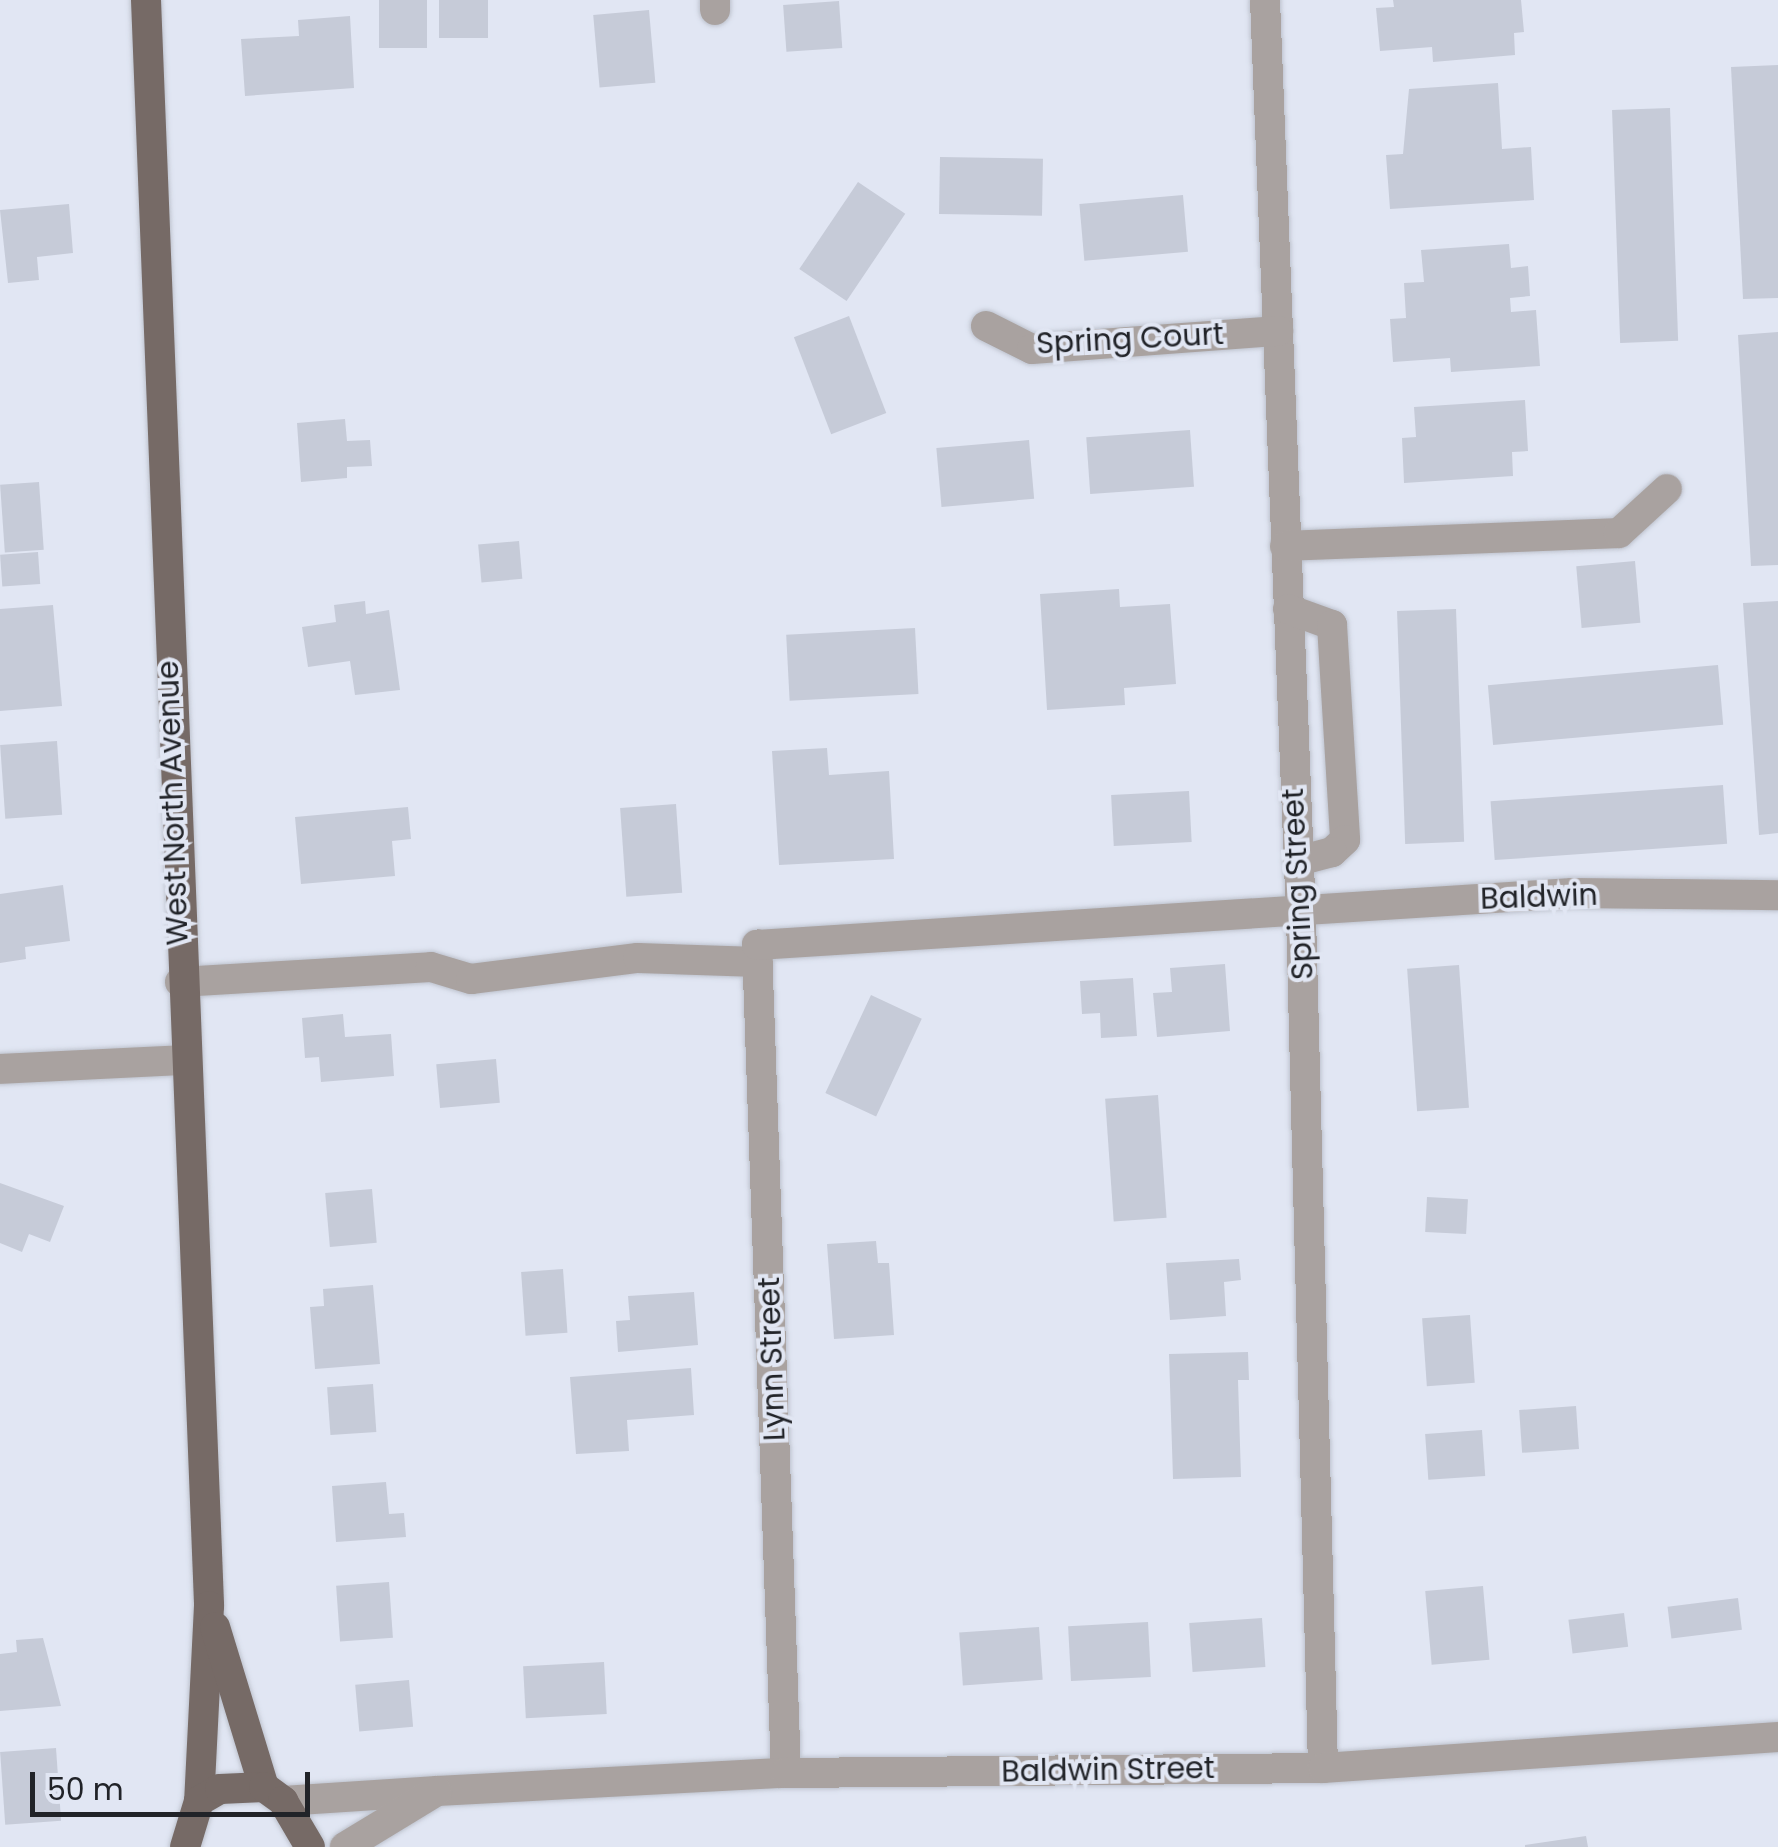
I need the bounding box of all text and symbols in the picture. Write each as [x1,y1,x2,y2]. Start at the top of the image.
street label: Spring Court [1035,316,1225,362]
street label: West North Avenue [150,660,196,946]
street label: Spring Street [1275,787,1321,981]
street label: Baldwin [1480,877,1598,917]
street label: Lynn Street [751,1276,793,1442]
street label: Baldwin Street [1001,1750,1215,1790]
scale bar [35,1752,315,1814]
text: 50 m [47,1768,124,1811]

